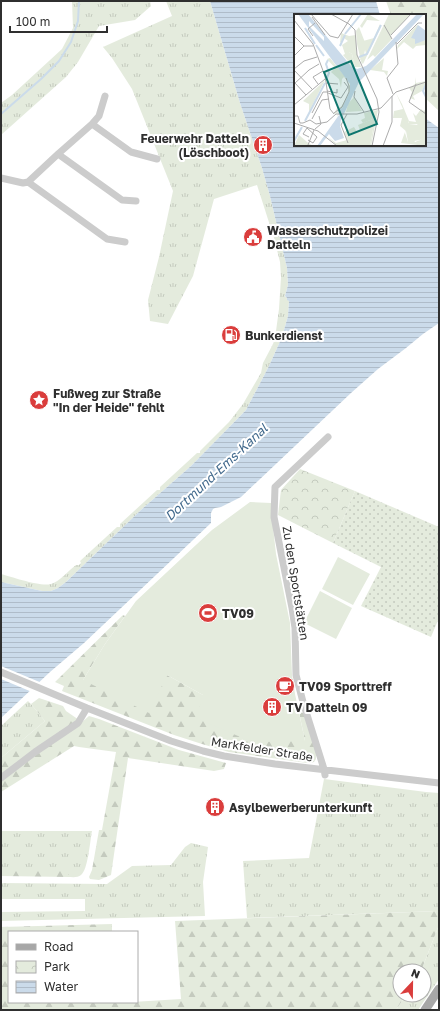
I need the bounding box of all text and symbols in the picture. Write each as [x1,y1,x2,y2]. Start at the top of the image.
scale bar [10,8,107,34]
text: 100 m [16,14,50,29]
inset map [294,14,426,146]
place label: Feuerwehr Datteln (Löschboot) [140,131,249,160]
building icon: Feuerwehr Datteln (Löschboot) [252,134,274,156]
place label: Wasserschutzpolizei Datteln [267,223,388,252]
public building icon: Wasserschutzpolizei Datteln [242,226,264,248]
fuel station icon: Bunkerdienst [220,324,242,346]
place label: Bunkerdienst [245,328,323,343]
place label: Fußweg zur Straße "In der Heide" fehlt [53,386,165,415]
place icon: Fußweg zur Straße "In der Heide" fehlt [28,389,50,411]
water label: Dortmund-Ems-Kanal [161,420,271,524]
street label: Zu den Sportstätten [280,525,312,641]
sports icon: TV09 [197,602,219,624]
place label: TV09 [222,606,254,621]
cafe icon: TV09 Sporttreff [274,675,296,697]
place label: TV09 Sporttreff [299,679,392,694]
building icon: TV Datteln 09 [261,696,283,718]
place label: TV Datteln 09 [286,700,368,715]
street label: Markfelder Straße [210,734,314,764]
building icon: Asylbewerberunterkunft [204,796,226,818]
place label: Asylbewerberunterkunft [229,800,372,815]
legend [8,931,138,1003]
text: Road [44,939,73,954]
text: Park [44,959,70,974]
north arrow [392,963,432,1003]
text: N [410,966,422,981]
text: Water [44,979,78,994]

